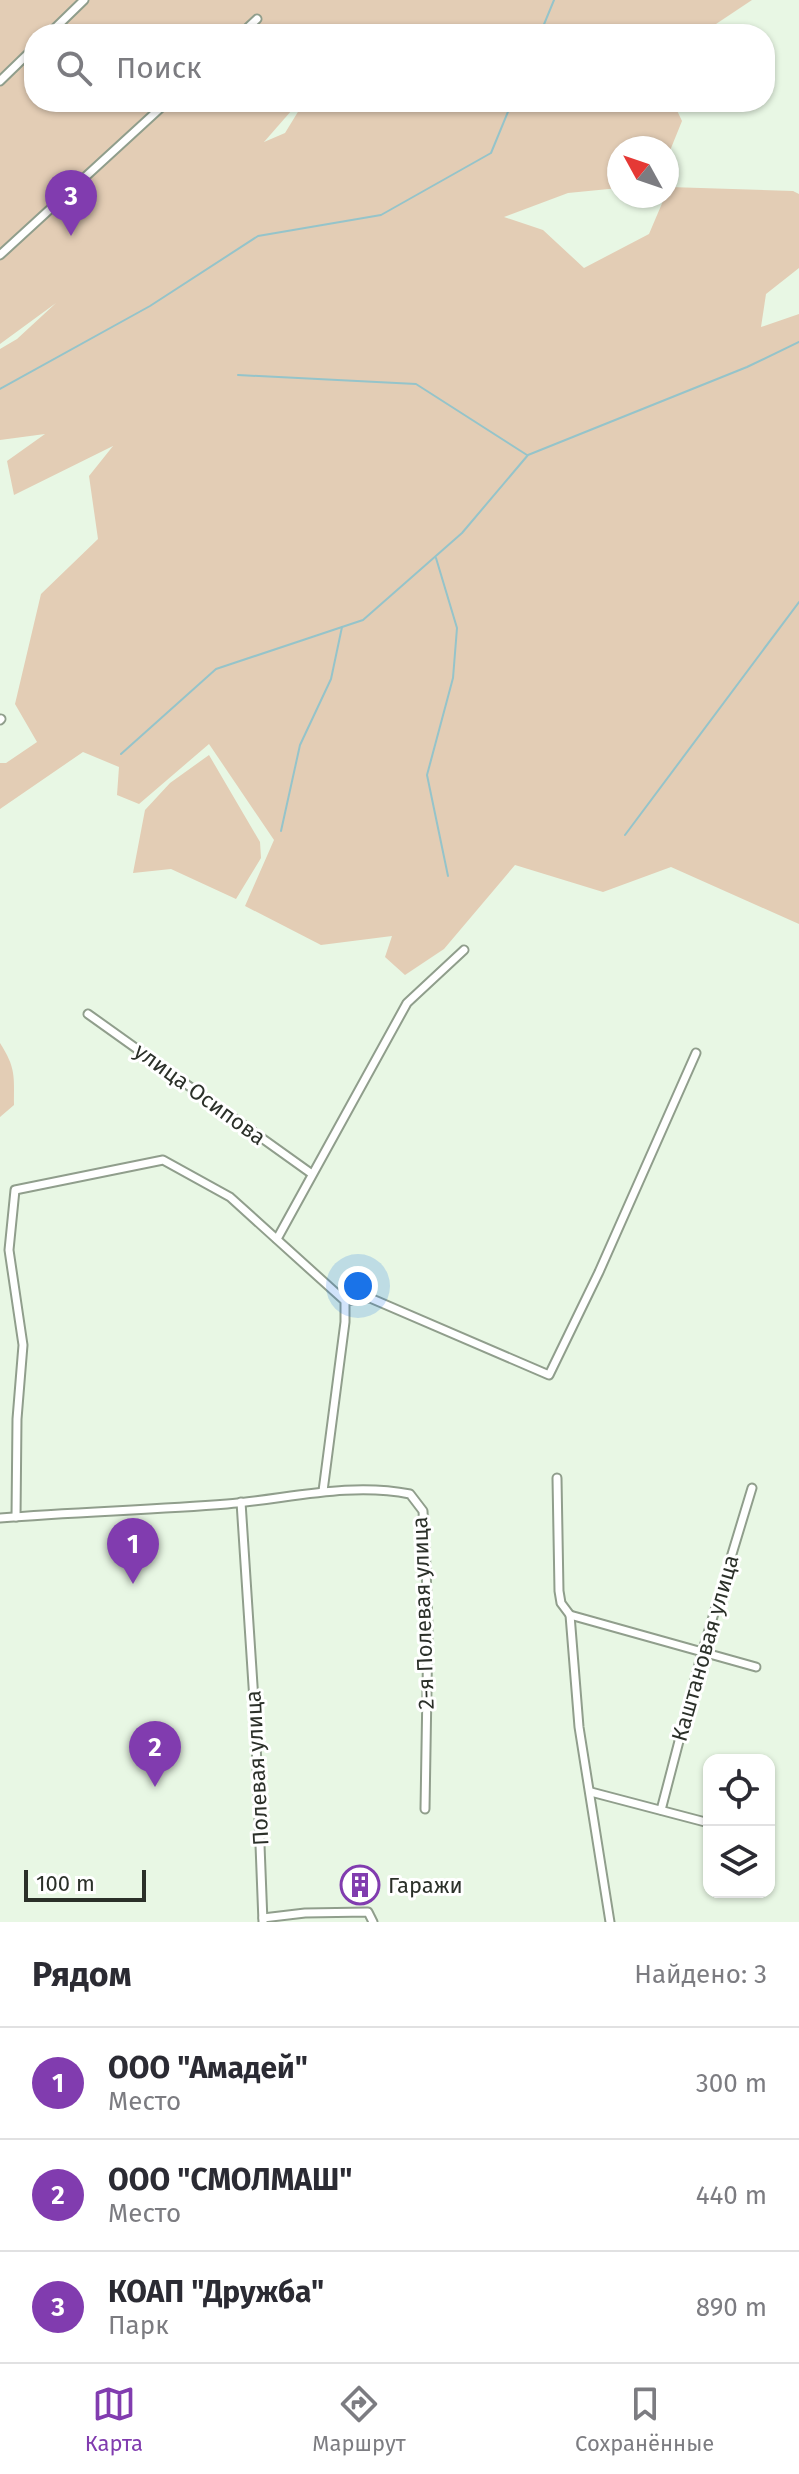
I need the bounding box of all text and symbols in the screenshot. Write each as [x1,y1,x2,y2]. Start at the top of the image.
search box [24,24,775,112]
icon: search [52,46,96,90]
text: Поиск [116,50,202,86]
north arrow [607,136,679,208]
pin: 3 [45,170,97,236]
street label: улица Осипова [129,1037,271,1151]
your location [338,1266,378,1306]
street label: 2-я Полевая улица [406,1516,440,1710]
pin: 1 [107,1518,159,1584]
street label: Каштановая улица [665,1552,745,1744]
street label: Полевая улица [239,1690,275,1846]
pin: 2 [129,1721,181,1787]
map controls [703,1754,775,1898]
button: locate [703,1754,775,1826]
button: layers [703,1826,775,1898]
building icon: Гаражи [339,1864,381,1906]
scale bar [24,1866,146,1902]
text: 100 m [36,1870,95,1897]
place label: Гаражи [388,1872,463,1899]
text: Рядом [32,1954,131,1995]
text: Найдено: 3 [634,1959,767,1990]
text: ООО "Амадей" [108,2050,308,2086]
text: 1 [52,2068,64,2099]
text: 300 m [696,2068,767,2099]
text: Место [108,2086,181,2117]
text: ООО "СМОЛМАШ" [108,2162,352,2198]
text: 2 [51,2180,65,2211]
text: 440 m [696,2180,767,2211]
text: Место [108,2198,181,2229]
text: КОАП "Дружба" [108,2274,324,2310]
text: 3 [51,2292,65,2323]
text: 890 m [696,2292,767,2323]
text: Парк [108,2310,169,2341]
tab: Карта [85,2382,143,2457]
tab: Маршрут [312,2382,406,2457]
tab: Сохранённые [575,2382,714,2457]

